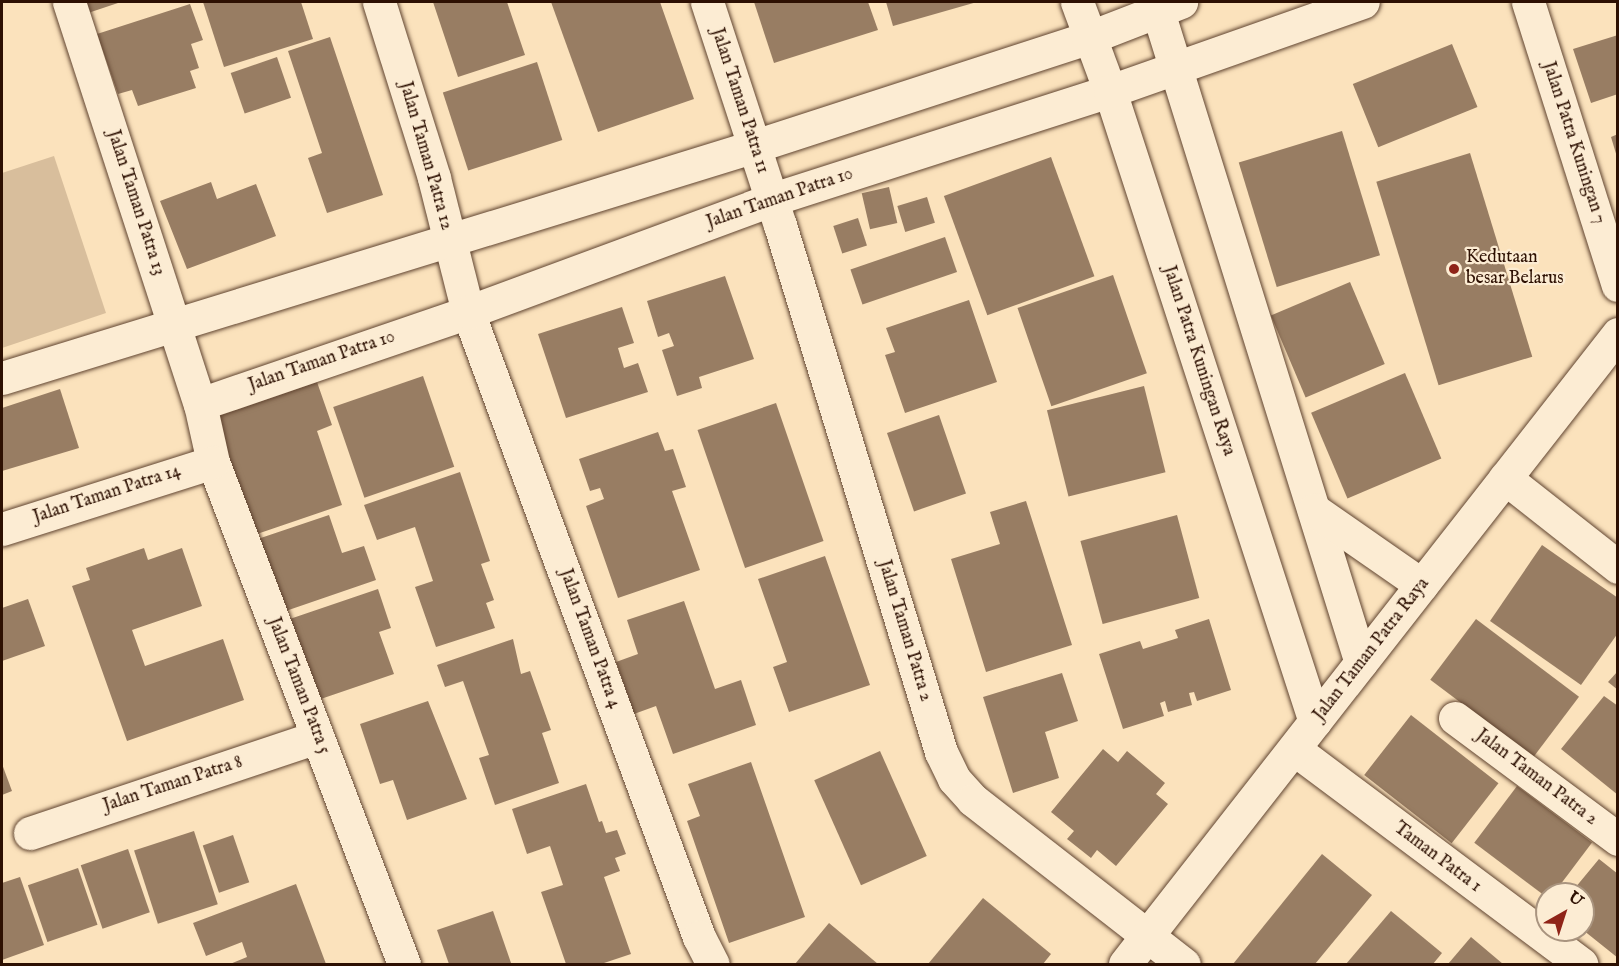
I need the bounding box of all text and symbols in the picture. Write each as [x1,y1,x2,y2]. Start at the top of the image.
street label: Jalan Taman Patra 11 [705,26,773,176]
street label: Jalan Patra Kuningan 7 [1537,59,1609,227]
street label: Jalan Taman Patra 12 [393,79,457,233]
street label: Jalan Taman Patra 13 [101,128,169,278]
street label: Jalan Taman Patra 10 [704,164,856,234]
place label: Kedutaan besar Belarus [1466,248,1564,290]
marker: Kedutaan besar Belarus [1447,262,1461,276]
street label: Jalan Patra Kuningan Raya [1157,263,1239,459]
street label: Jalan Taman Patra 10 [246,327,398,397]
street label: Jalan Taman Patra 14 [31,461,183,529]
street label: Jalan Taman Patra 2 [872,558,936,704]
street label: Jalan Taman Patra 4 [554,566,624,712]
street label: Jalan Taman Patra Raya [1309,574,1435,726]
street label: Jalan Taman Patra 5 [262,615,334,757]
street label: Jalan Taman Patra 2 [1471,725,1601,831]
street label: Jalan Taman Patra 8 [101,752,245,818]
street label: Taman Patra 1 [1389,818,1485,898]
north arrow [1535,882,1595,942]
text: U [1564,888,1587,912]

